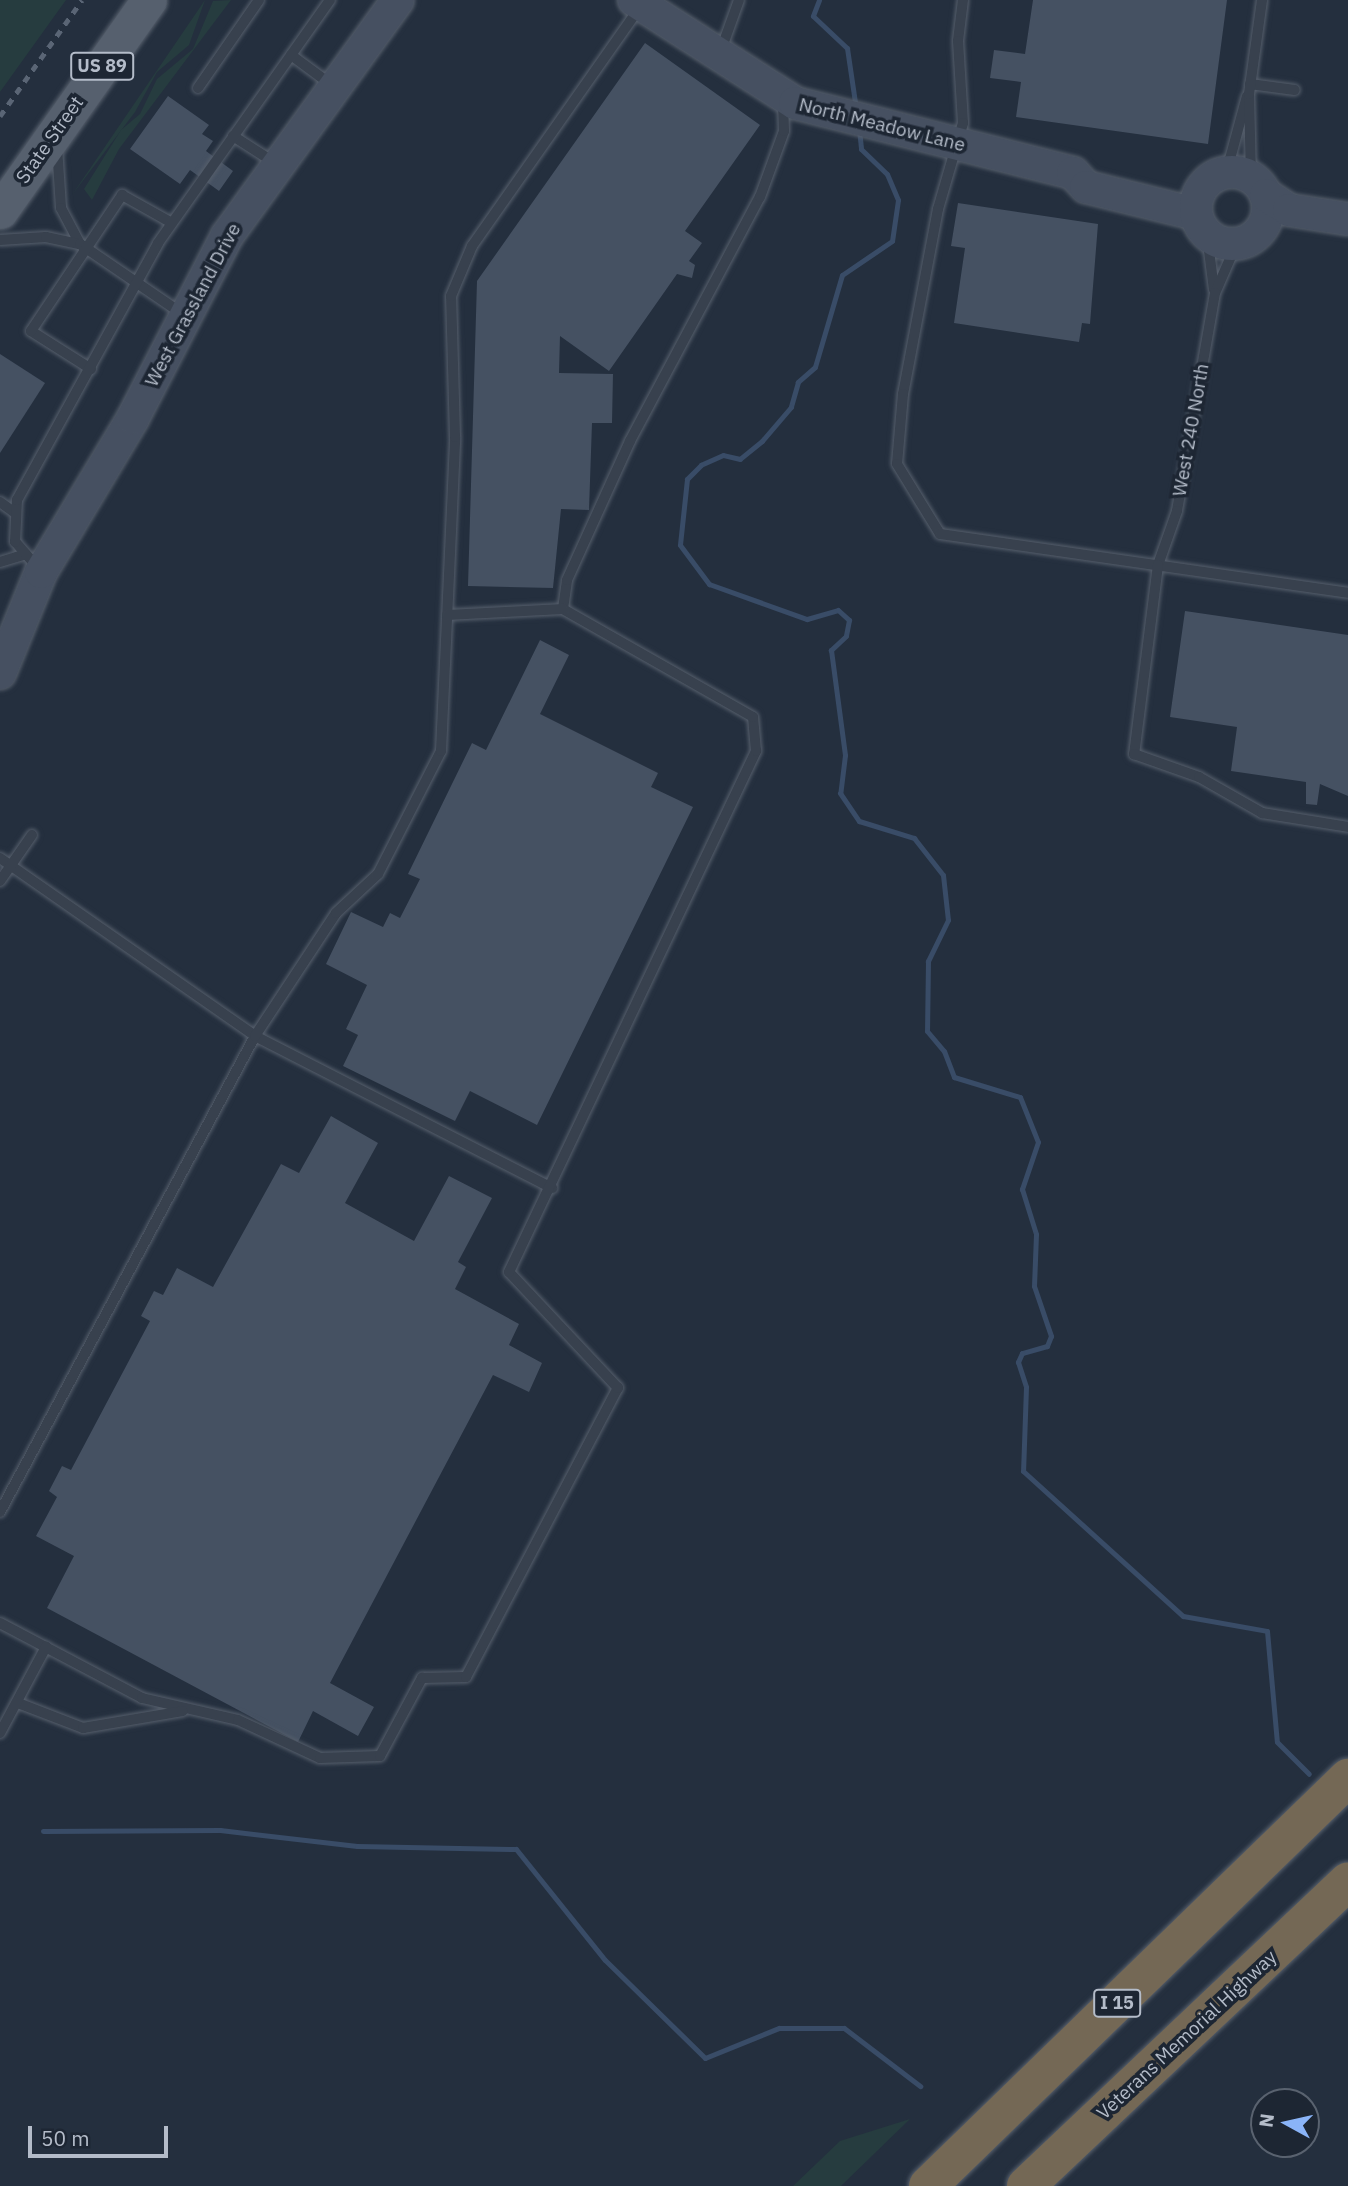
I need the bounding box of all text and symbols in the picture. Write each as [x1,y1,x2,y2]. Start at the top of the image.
road number: US 89 [69,52,135,80]
street label: State Street [12,92,88,188]
street label: North Meadow Lane [796,93,968,157]
street label: West Grassland Drive [140,219,246,391]
street label: West 240 North [1168,362,1214,498]
street label: Veterans Memorial Highway [1092,1946,1282,2124]
road number: I 15 [1092,1989,1142,2018]
north arrow [1250,2088,1320,2158]
scale bar [32,2112,172,2156]
text: N [1253,2112,1279,2129]
text: 50 m [41,2124,90,2152]

